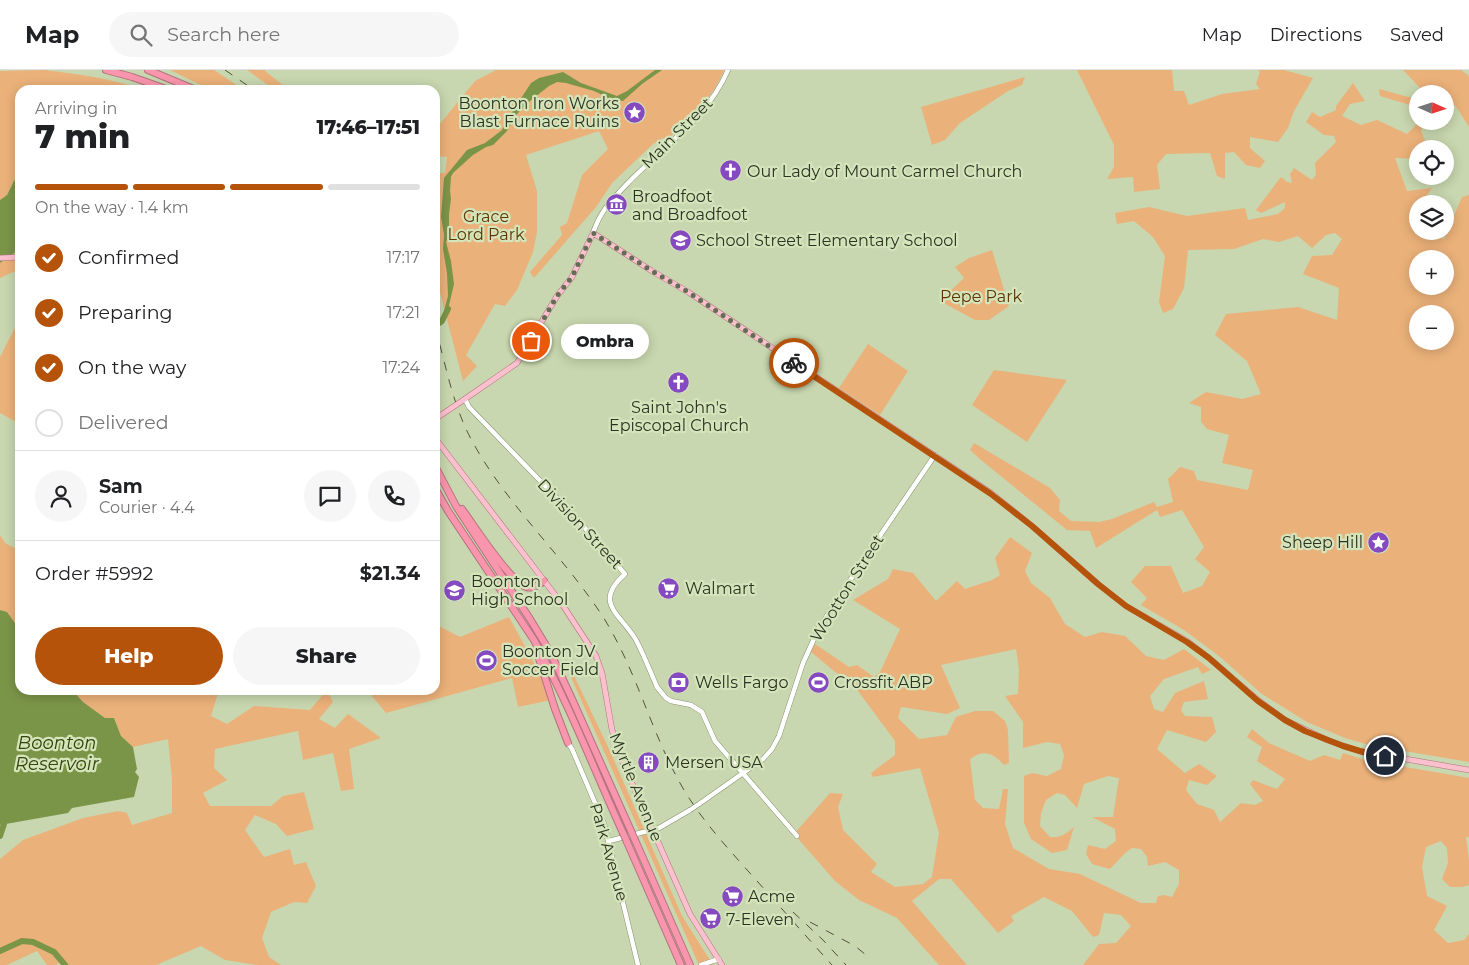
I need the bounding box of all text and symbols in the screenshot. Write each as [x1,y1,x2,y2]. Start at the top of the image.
search box [109,12,459,57]
text: Map [25,20,79,49]
icon: search [127,21,155,49]
text: Search here [167,23,280,46]
text: Map [1202,24,1242,46]
text: Directions [1270,24,1362,46]
text: Saved [1390,24,1444,46]
north arrow [1409,85,1454,130]
map controls [1409,85,1454,350]
street label: Main Street [638,93,717,172]
place label: Boonton Iron Works Blast Furnace Ruins [458,94,619,131]
text: Arriving in [35,99,117,118]
place icon: Boonton Iron Works Blast Furnace Ruins [623,100,647,124]
text: 17:46–17:51 [317,116,420,139]
text: 7 min [35,117,130,156]
button: locate [1409,140,1454,185]
church icon: Our Lady of Mount Carmel Church [719,159,743,183]
place label: Our Lady of Mount Carmel Church [747,162,1022,181]
place label: Broadfoot and Broadfoot [632,187,748,224]
museum icon: Broadfoot and Broadfoot [604,193,628,217]
button: layers [1409,195,1454,240]
text: On the way · 1.4 km [35,198,189,217]
park label: Grace Lord Park [447,207,525,244]
school or university icon: School Street Elementary School [668,228,692,252]
place label: School Street Elementary School [696,231,958,250]
icon: check [35,244,63,272]
text: Confirmed [78,246,179,269]
text: 17:17 [387,248,420,267]
button: + [1409,250,1454,295]
park label: Pepe Park [940,287,1023,306]
icon: check [35,299,63,327]
text: Preparing [78,301,173,324]
text: 17:21 [387,303,420,322]
button: − [1409,305,1454,350]
pin [510,320,552,362]
callout: Ombra [561,324,648,358]
icon: bag [517,327,545,355]
text: Ombra [576,332,634,351]
courier [769,338,819,388]
icon: bike [780,349,808,377]
icon: check [35,354,63,382]
text: On the way [78,356,186,379]
text: 17:24 [382,358,420,377]
church icon: Saint John's Episcopal Church [667,371,691,395]
place label: Saint John's Episcopal Church [609,398,749,435]
text: Delivered [78,411,169,434]
button: person [35,470,87,522]
button: chat [304,470,356,522]
button: phone [368,470,420,522]
text: Sam [99,475,143,498]
street label: Division Street [533,475,627,573]
text: Courier · 4.4 [99,498,195,517]
street label: Wootton Street [806,530,888,645]
place icon: Sheep Hill [1367,530,1391,554]
place label: Sheep Hill [1282,533,1363,552]
text: Order #5992 [35,562,153,585]
text: $21.34 [360,562,420,585]
place label: Boonton High School [471,572,568,609]
supermarket icon: Walmart [657,576,681,600]
school or university icon: Boonton High School [443,578,467,602]
place label: Walmart [685,579,756,598]
button: Help [35,627,223,685]
button: Share [233,627,420,685]
place label: Boonton JV Soccer Field [502,642,599,679]
sports icon: Boonton JV Soccer Field [474,648,498,672]
bank icon: Wells Fargo [667,670,691,694]
sports icon: Crossfit ABP [806,670,830,694]
place label: Wells Fargo [695,673,789,692]
place label: Crossfit ABP [834,673,933,692]
street label: Myrtle Avenue [606,730,666,844]
water label: Boonton Reservoir [15,732,100,775]
pin [1364,735,1406,777]
icon: home [1371,742,1399,770]
building icon: Mersen USA [637,750,661,774]
place label: Mersen USA [665,753,763,772]
street label: Park Avenue [586,801,632,903]
supermarket icon: Acme [720,884,744,908]
place label: Acme [748,887,795,906]
supermarket icon: 7-Eleven [698,907,722,931]
place label: 7-Eleven [726,910,794,929]

